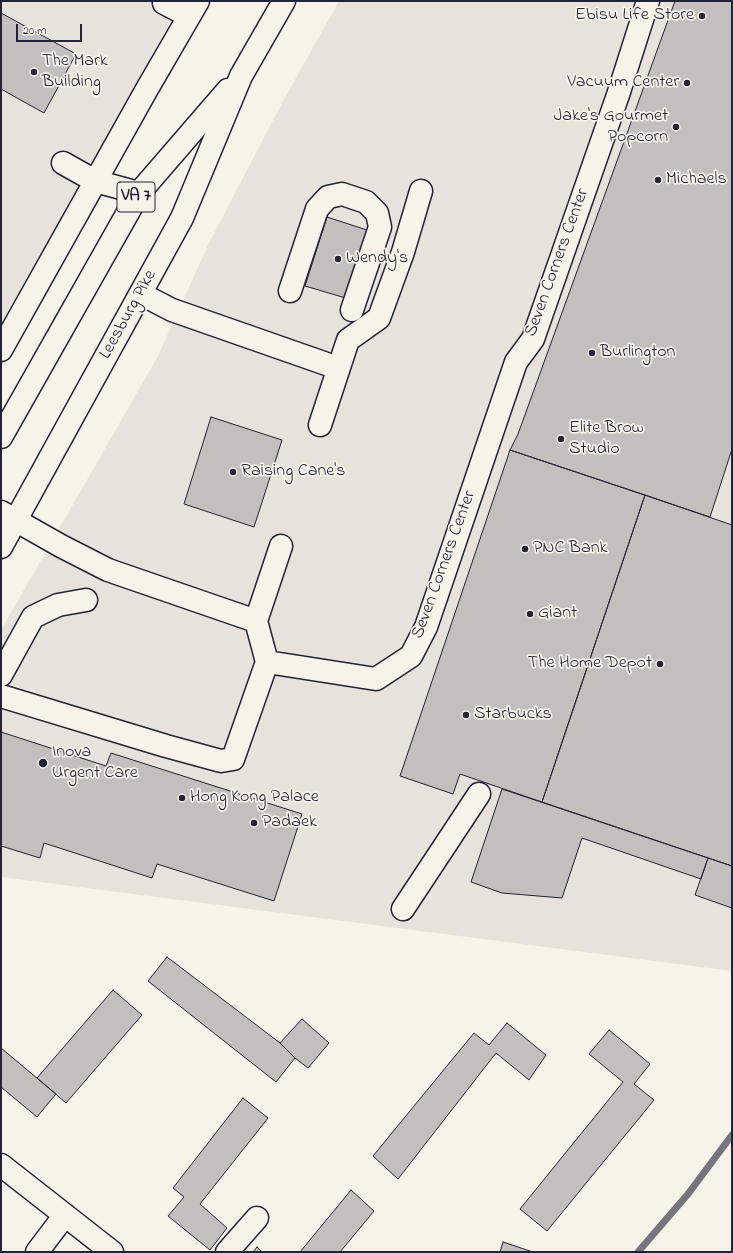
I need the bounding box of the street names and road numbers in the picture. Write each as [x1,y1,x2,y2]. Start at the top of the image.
road number: VA 7 [117,182,155,212]
street label: Seven Corners Center [521,186,595,340]
street label: Leesburg Pike [96,267,162,363]
street label: Seven Corners Center [408,488,482,642]

